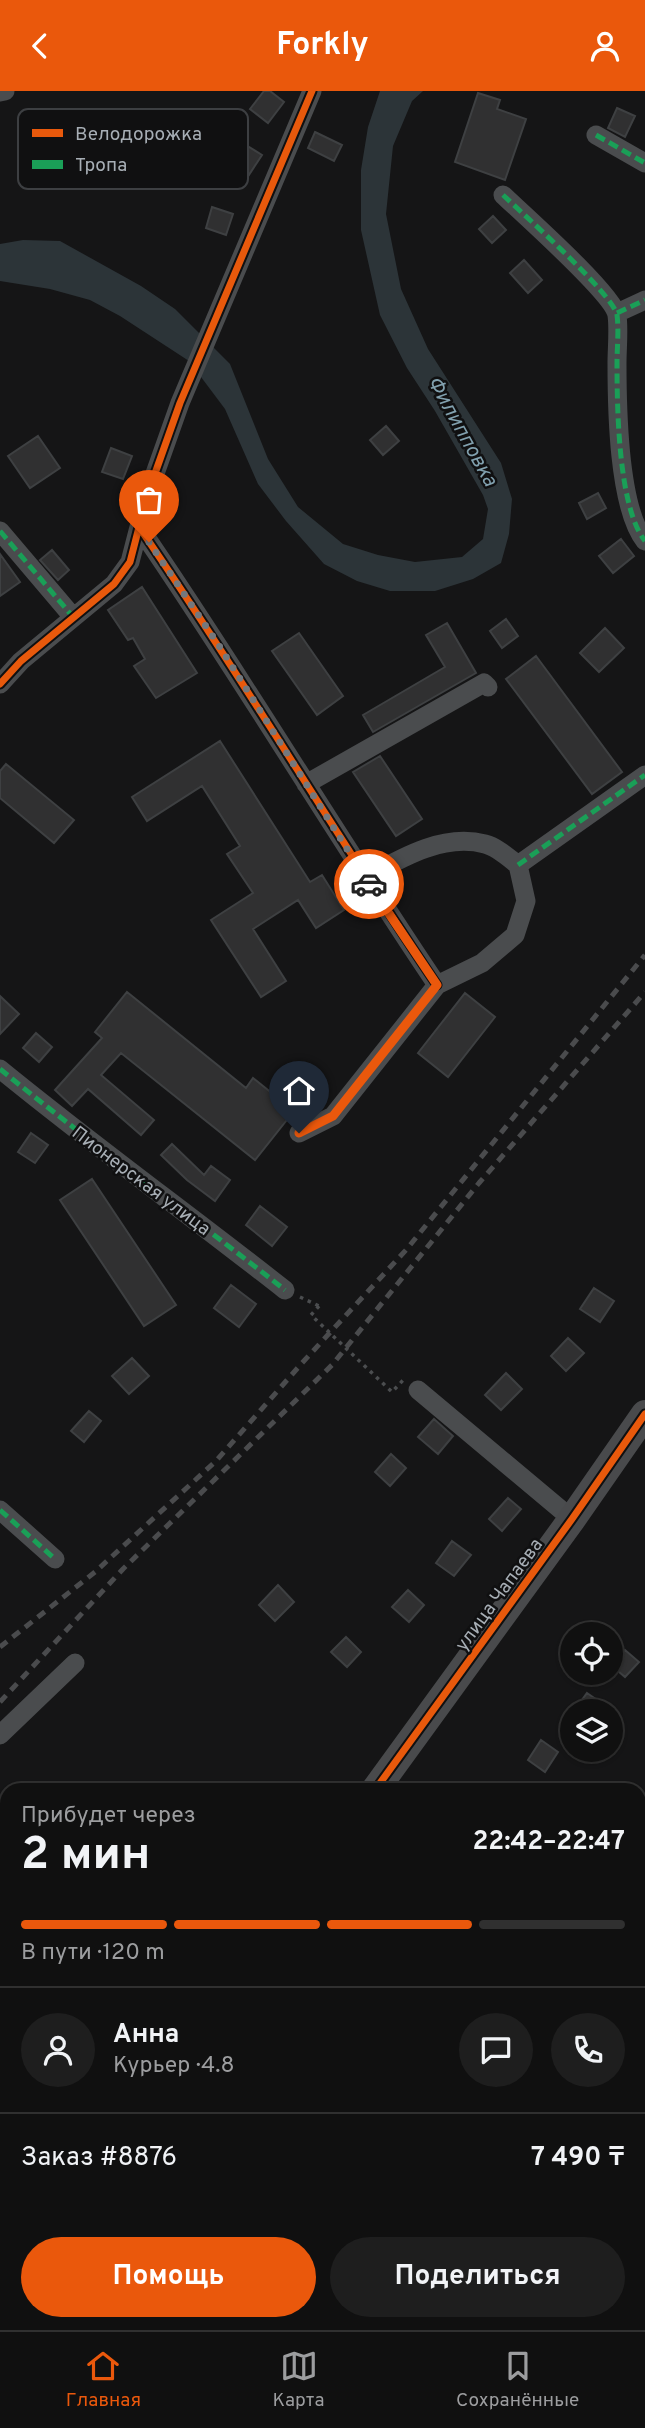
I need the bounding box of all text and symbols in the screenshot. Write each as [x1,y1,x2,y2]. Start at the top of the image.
text: Forkly [276,26,369,66]
icon: back [21,27,59,65]
icon: person [586,27,624,65]
legend [18,109,248,189]
text: Велодорожка [75,123,202,147]
text: Тропа [75,154,127,178]
water label: Филипповка [420,372,503,492]
pin [119,470,179,542]
icon: bag [130,481,168,519]
courier [334,849,404,919]
icon: car [350,865,388,903]
pin [269,1061,329,1133]
icon: home [280,1072,318,1110]
street label: Пионерская улица [67,1122,215,1242]
street label: улица Чапаева [451,1534,549,1656]
map controls [560,1622,623,1762]
button: locate [560,1622,623,1685]
button: layers [560,1699,623,1762]
text: Прибудет через [21,1802,196,1831]
text: 22:42–22:47 [472,1826,625,1859]
text: 2 мин [21,1827,150,1886]
text: В пути · 120 m [21,1939,165,1968]
button: person [21,2013,95,2087]
button: chat [459,2013,533,2087]
button: phone [551,2013,625,2087]
text: Анна [113,2019,179,2052]
text: Курьер · 4.8 [113,2052,235,2081]
text: Заказ #8876 [21,2142,177,2175]
text: 7 490 ₸ [531,2142,625,2175]
button: Помощь [21,2237,316,2317]
button: Поделиться [330,2237,625,2317]
tab: Главная [66,2347,141,2413]
tab: Карта [273,2347,325,2413]
tab: Сохранённые [456,2347,579,2413]

